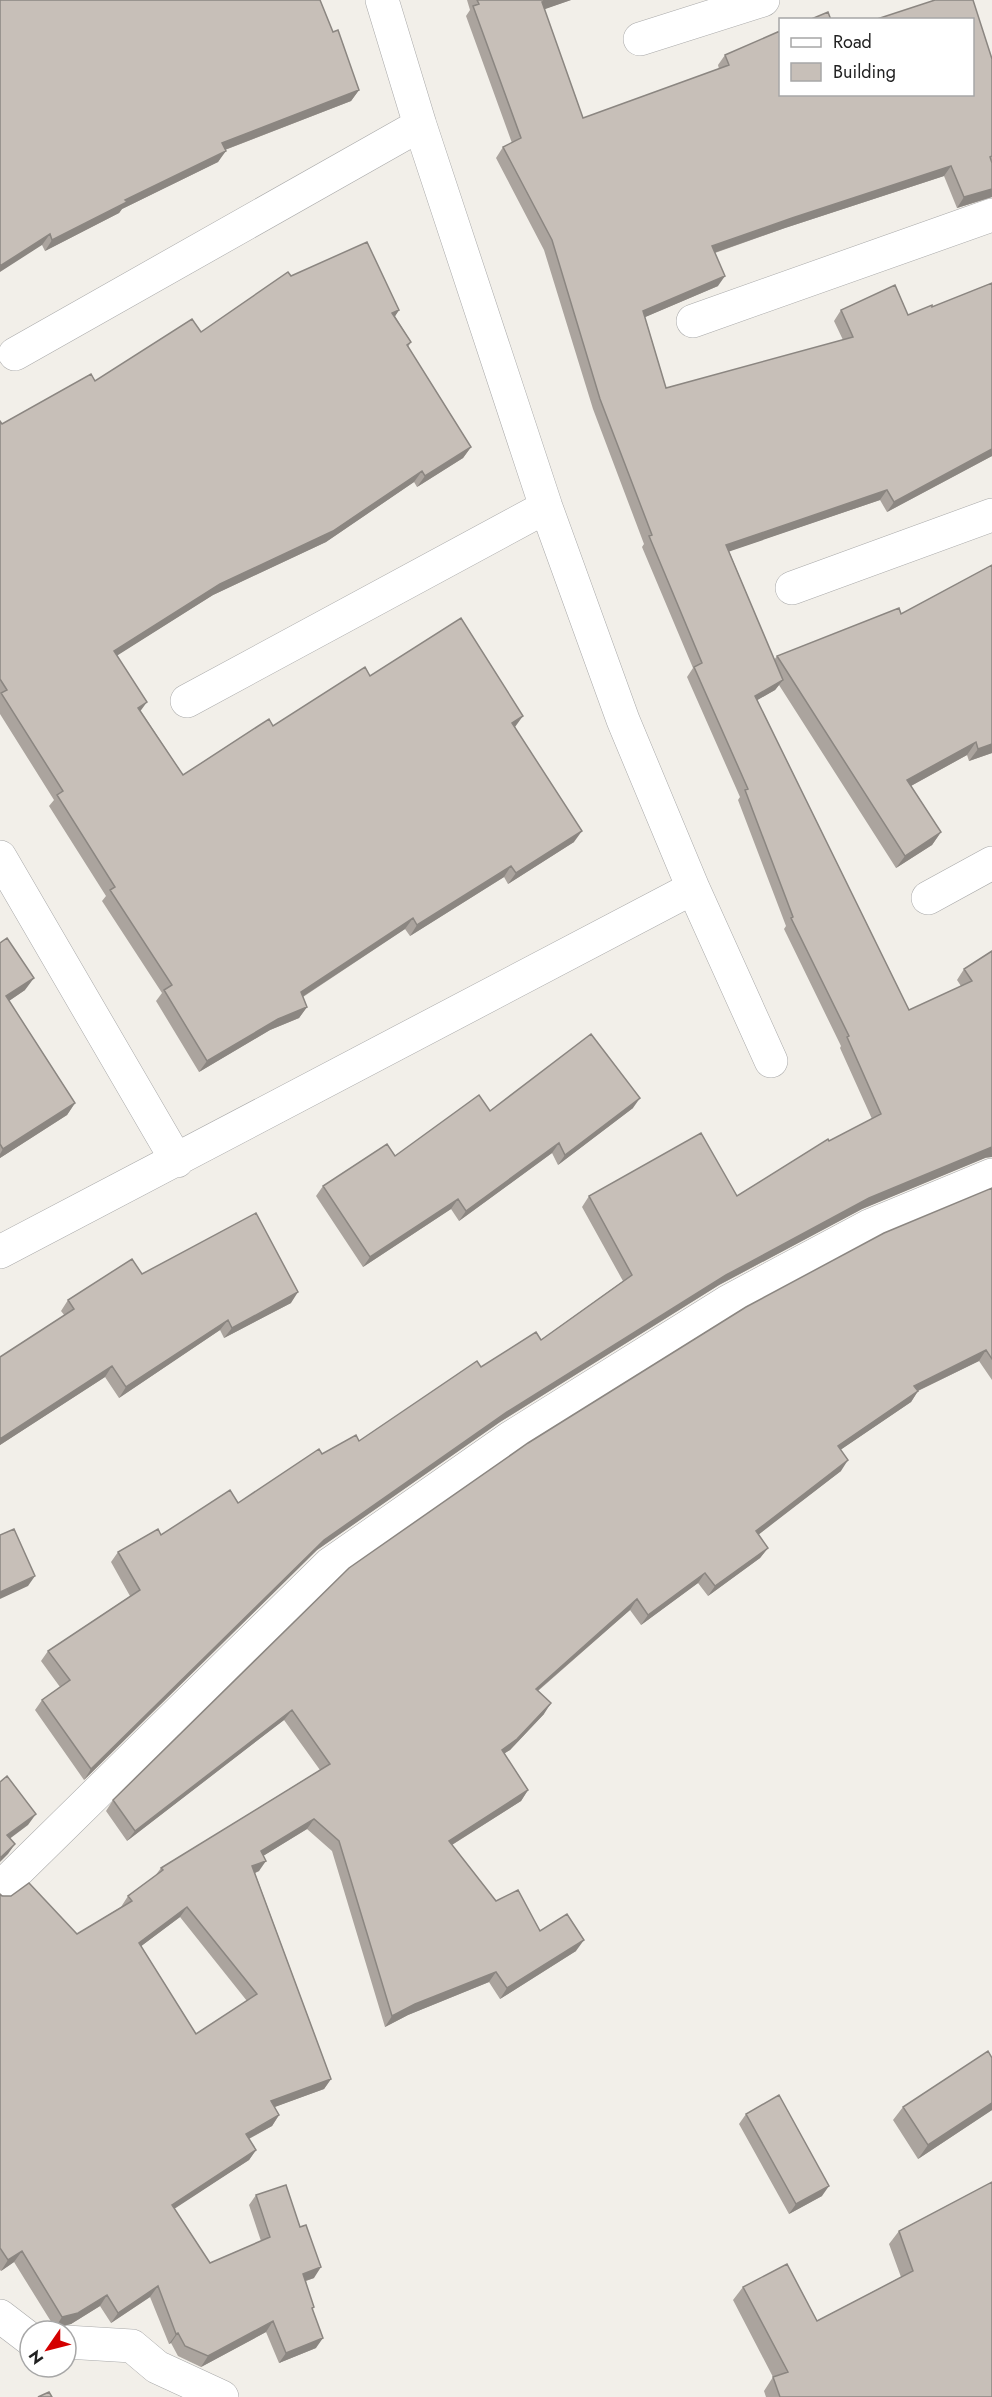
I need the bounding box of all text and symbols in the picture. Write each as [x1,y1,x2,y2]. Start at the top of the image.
legend [779,18,974,96]
text: Road [833,29,872,55]
text: Building [833,59,896,85]
north arrow [18,2319,78,2379]
text: N [23,2346,49,2369]

